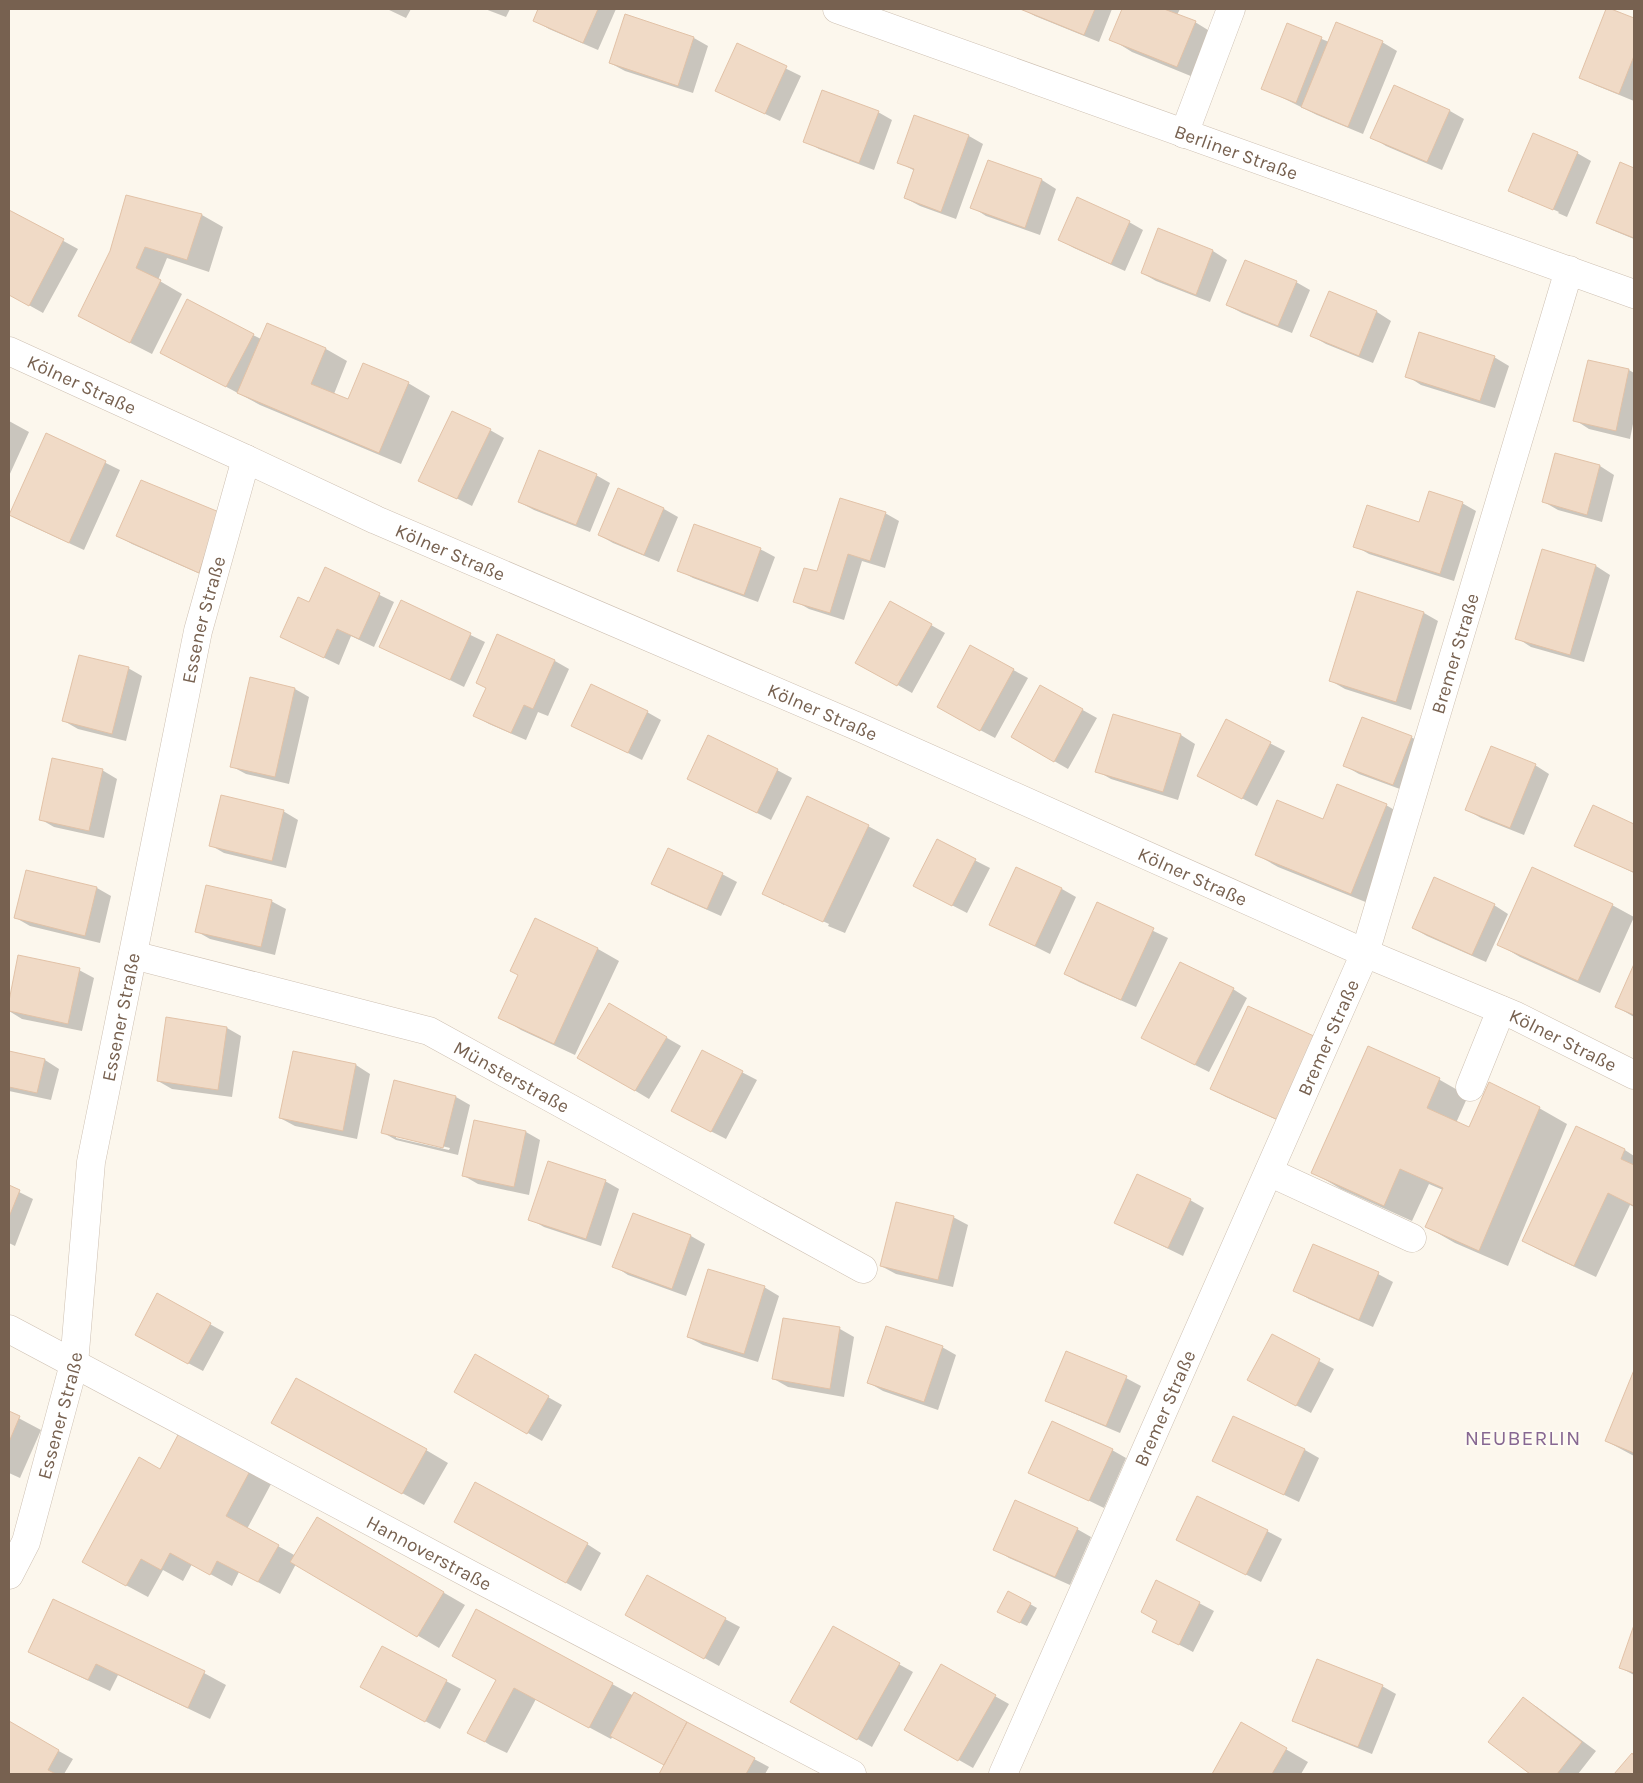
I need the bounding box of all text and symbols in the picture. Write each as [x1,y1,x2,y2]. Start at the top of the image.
street label: Berliner Straße [1171,121,1301,185]
street label: Kölner Straße [23,351,139,419]
street label: Kölner Straße [392,520,508,586]
street label: Essener Straße [178,554,230,685]
street label: Bremer Straße [1427,591,1484,717]
street label: Kölner Straße [764,679,881,746]
street label: Kölner Straße [1134,843,1250,911]
street label: Essener Straße [98,951,145,1083]
street label: Bremer Straße [1293,976,1364,1099]
street label: Kölner Straße [1506,1004,1620,1077]
street label: Münsterstraße [450,1037,573,1118]
street label: Bremer Straße [1130,1347,1201,1470]
street label: Essener Straße [33,1351,87,1482]
district label: NEUBERLIN [1465,1426,1581,1450]
street label: Hannoverstraße [362,1511,495,1596]

